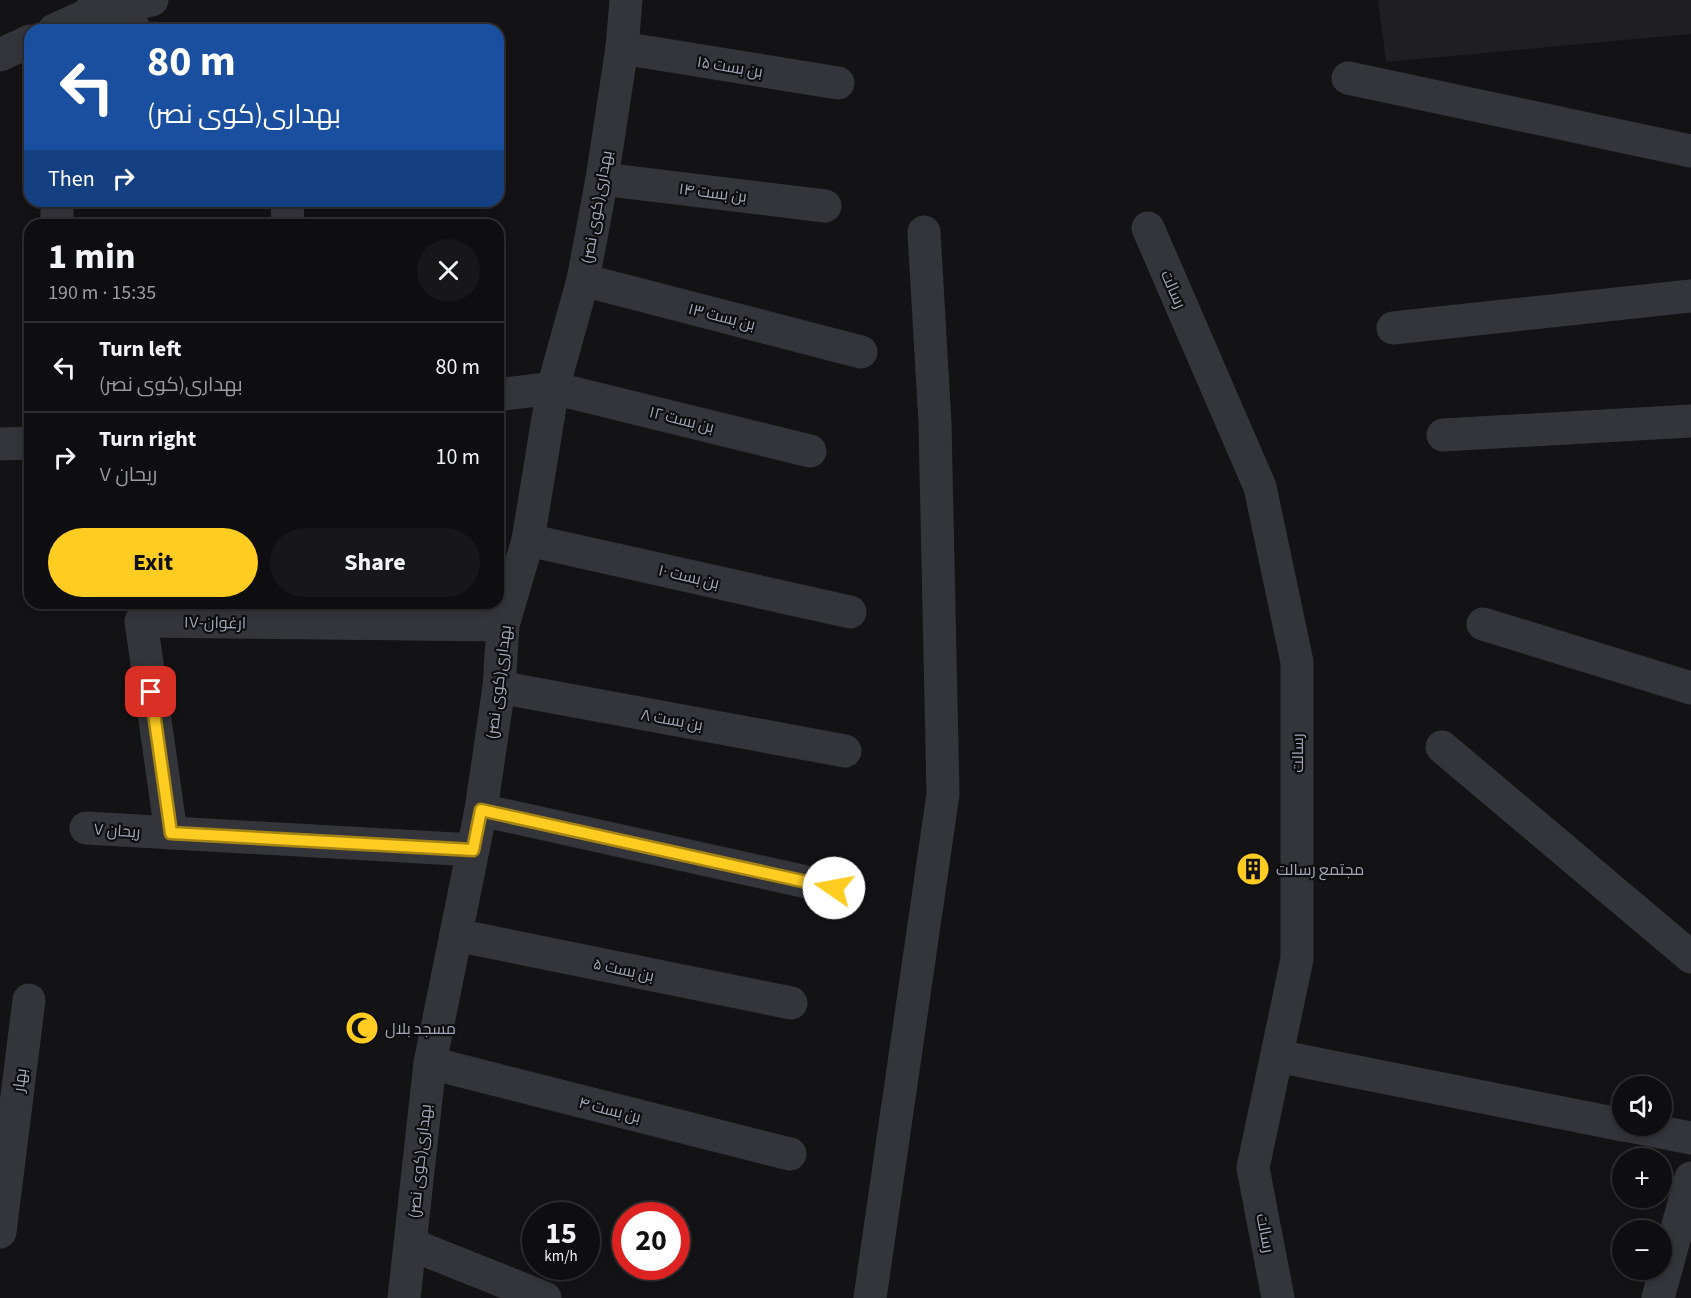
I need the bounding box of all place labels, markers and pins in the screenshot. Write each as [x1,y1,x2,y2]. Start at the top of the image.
pin [125,666,176,717]
building icon: مجتمع رسالت [1235,851,1271,887]
place label: مجتمع رسالت [1276,859,1364,881]
mosque icon: مسجد بلال [344,1010,380,1046]
place label: مسجد بلال [385,1018,456,1040]

